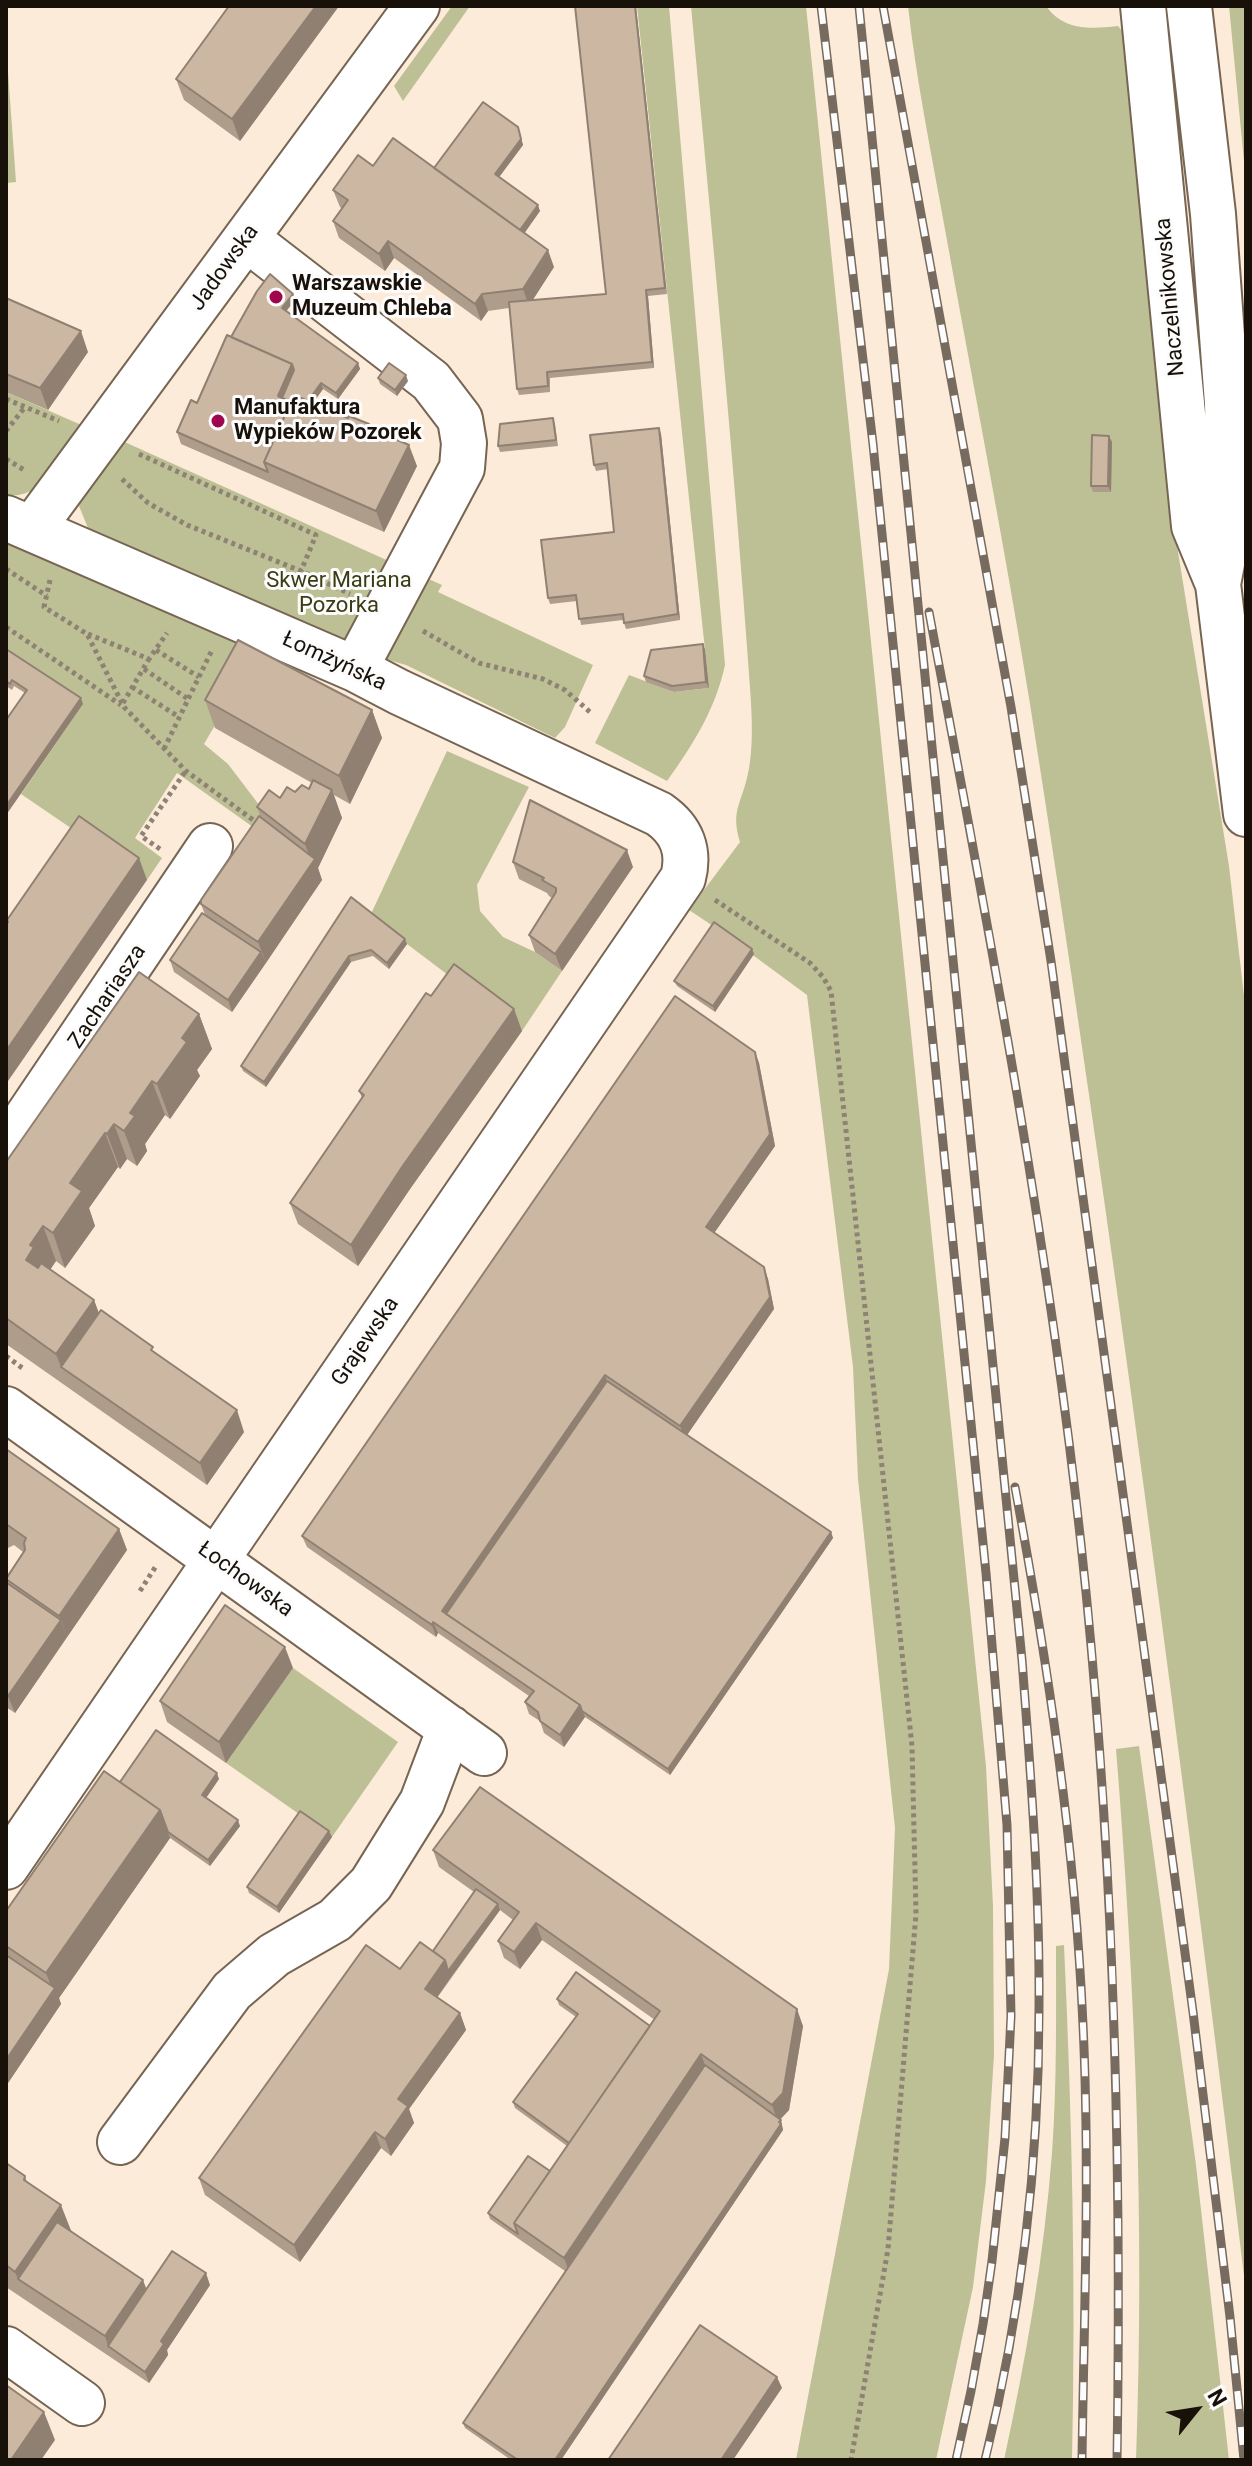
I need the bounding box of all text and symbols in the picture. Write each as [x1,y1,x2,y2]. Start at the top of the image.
street label: Naczelnikowska [1151,217,1191,377]
street label: Jadowska [185,220,265,316]
place label: Warszawskie Muzeum Chleba [292,271,452,322]
marker: Warszawskie Muzeum Chleba [267,288,285,306]
place label: Manufaktura Wypieków Pozorek [234,395,421,446]
marker: Manufaktura Wypieków Pozorek [209,412,227,430]
park label: Skwer Mariana Pozorka [266,568,412,620]
street label: Łomżyńska [278,626,390,698]
street label: Zachariasza [64,940,152,1054]
street label: Grajewska [327,1292,405,1392]
street label: Łochowska [192,1537,298,1623]
north arrow [1156,2370,1236,2450]
text: N [1203,2385,1232,2411]

